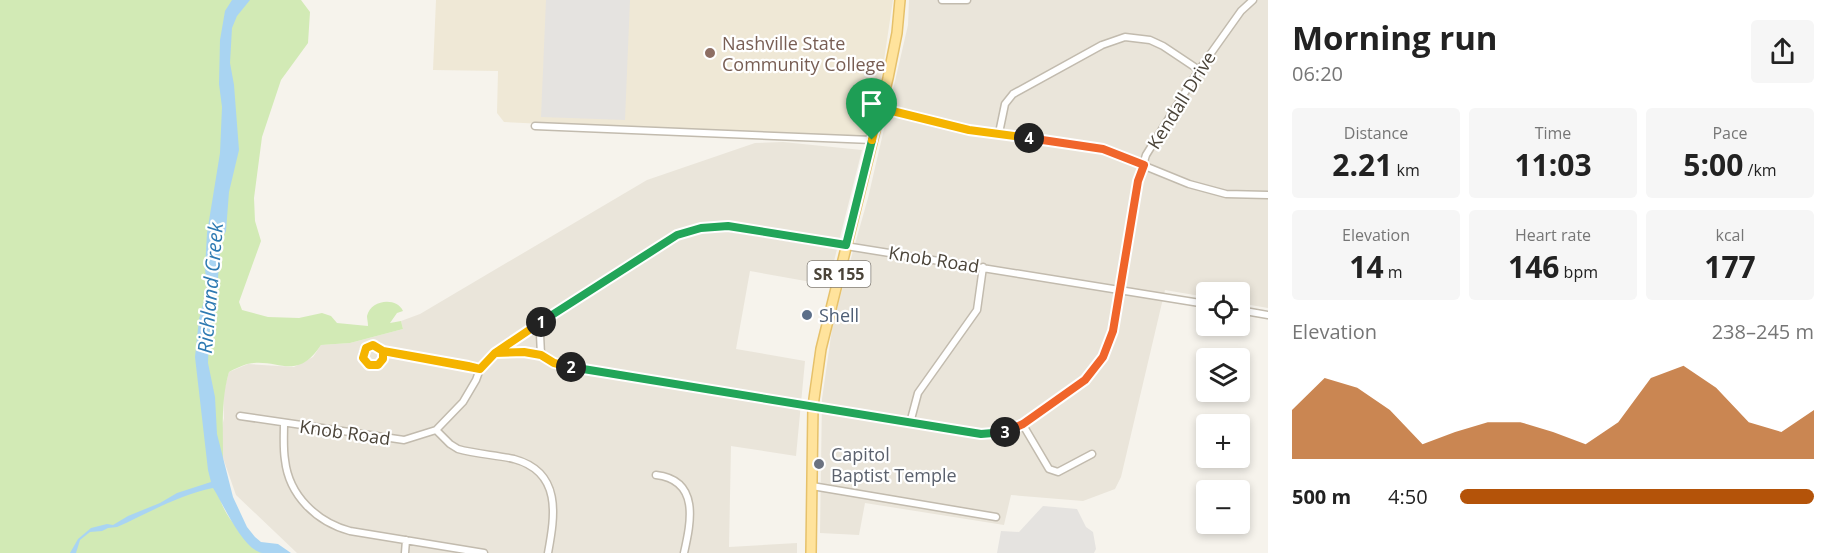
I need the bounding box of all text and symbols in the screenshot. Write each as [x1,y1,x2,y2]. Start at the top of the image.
text: Morning run [1292,15,1498,60]
button: share [1751,20,1814,83]
place label: Nashville State Community College [722,31,885,76]
marker: Nashville State Community College [703,46,717,60]
street label: Kendall Drive [1141,47,1221,153]
text: 06:20 [1292,60,1343,87]
pin [846,78,897,140]
icon: arrive [855,87,888,120]
text: Distance [1344,122,1408,144]
text: Time [1535,122,1571,144]
text: Pace [1712,122,1748,144]
pin: 4 [1014,123,1044,153]
text: 4 [1024,127,1034,149]
text: 2.21 [1332,144,1392,185]
text: 11:03 [1514,144,1592,185]
text: 5:00 [1683,144,1743,185]
text: km [1392,159,1420,181]
text: /km [1743,159,1777,181]
water label: Richland Creek [191,220,229,354]
text: Elevation [1342,224,1410,246]
text: Heart rate [1515,224,1591,246]
text: kcal [1716,224,1745,246]
street label: Knob Road [887,240,981,278]
text: 14 [1349,246,1384,287]
text: 146 [1508,246,1559,287]
text: 177 [1704,246,1756,287]
road number: SR 155 [808,261,870,287]
text: m [1384,261,1403,283]
text: bpm [1559,261,1598,283]
map controls [1196,282,1250,534]
button: locate [1196,282,1250,336]
place label: Shell [819,303,859,327]
pin: 1 [526,307,556,337]
marker: Shell [800,308,814,322]
text: 1 [536,311,546,333]
text: Elevation [1292,318,1377,345]
text: 238–245 m [1712,318,1814,345]
button: layers [1196,348,1250,402]
pin: 2 [556,352,586,382]
text: 2 [566,356,576,378]
street label: Knob Road [298,414,392,450]
button: + [1196,414,1250,468]
pin: 3 [990,417,1020,447]
text: 3 [1000,421,1010,443]
place label: Capitol Baptist Temple [831,442,957,487]
marker: Capitol Baptist Temple [812,457,826,471]
button: − [1196,480,1250,534]
text: 500 m [1292,483,1351,510]
text: 4:50 [1388,483,1428,510]

